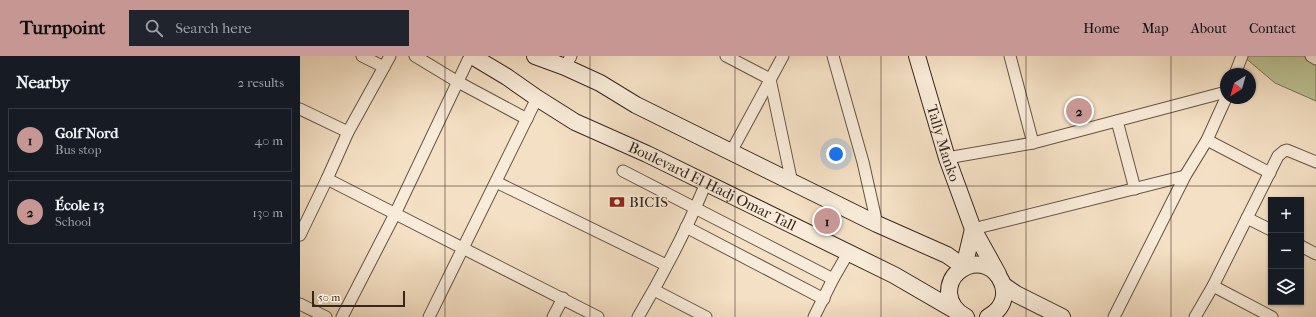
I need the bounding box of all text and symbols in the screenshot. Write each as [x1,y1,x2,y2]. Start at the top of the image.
search box [129,10,409,46]
text: Turnpoint [20,17,105,39]
icon: search [143,17,165,39]
text: Search here [175,19,251,37]
text: Home [1083,20,1120,37]
text: Map [1142,20,1169,37]
text: About [1191,20,1227,37]
text: Contact [1249,20,1296,37]
north arrow [1220,68,1256,104]
text: Nearby [16,72,70,92]
text: 2 results [238,75,284,90]
pin: 2 [1066,96,1092,126]
street label: Tally Manko [923,103,964,184]
text: Golf Nord [55,124,118,142]
text: 1 [28,133,32,148]
text: 40 m [255,133,283,148]
street label: Boulevard El Hadj Omar Tall [626,138,799,235]
text: Bus stop [55,142,101,157]
your location [826,144,846,164]
bank icon: BICIS [608,193,626,211]
place label: BICIS [629,193,668,211]
text: École 13 [55,196,104,214]
map controls [1268,197,1304,305]
button: + [1268,197,1304,233]
text: 2 [27,205,33,220]
text: 130 m [252,205,283,220]
pin: 1 [814,206,840,236]
text: School [55,214,91,229]
button: − [1268,233,1304,269]
button: layers [1268,269,1304,305]
scale bar [312,289,405,308]
text: 50 m [318,291,340,304]

